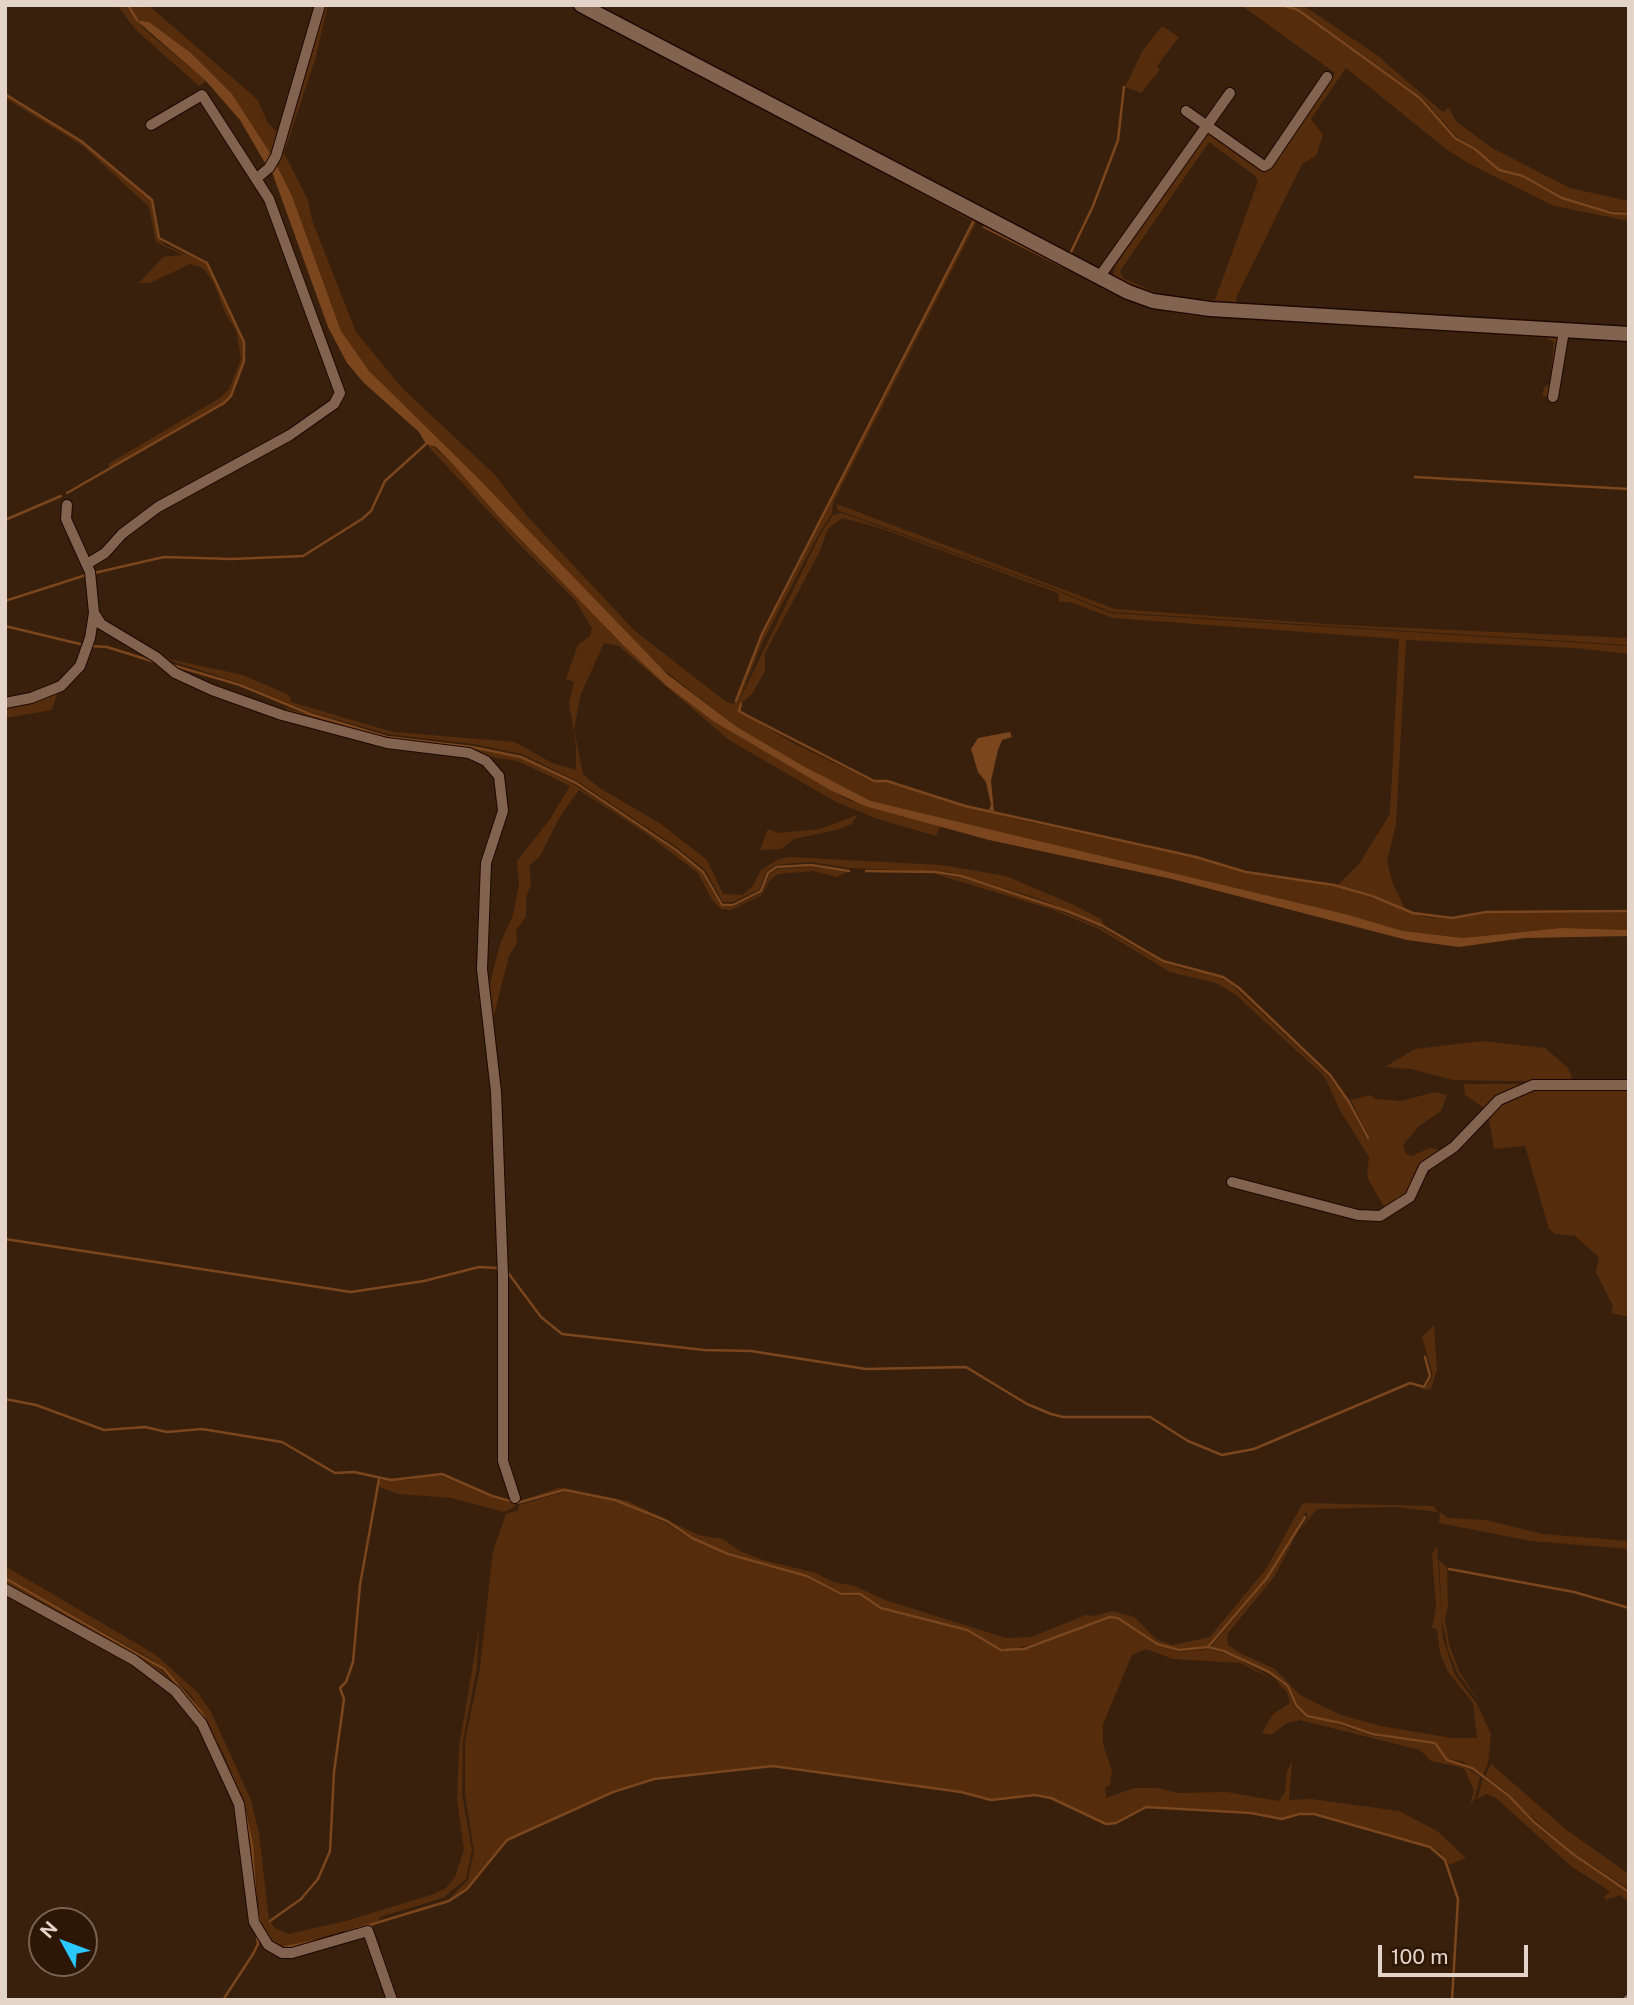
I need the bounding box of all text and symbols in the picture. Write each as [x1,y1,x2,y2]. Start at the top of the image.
north arrow [28,1907,98,1977]
text: N [35,1917,62,1942]
scale bar [1382,1932,1532,1976]
text: 100 m [1391,1944,1448,1969]

